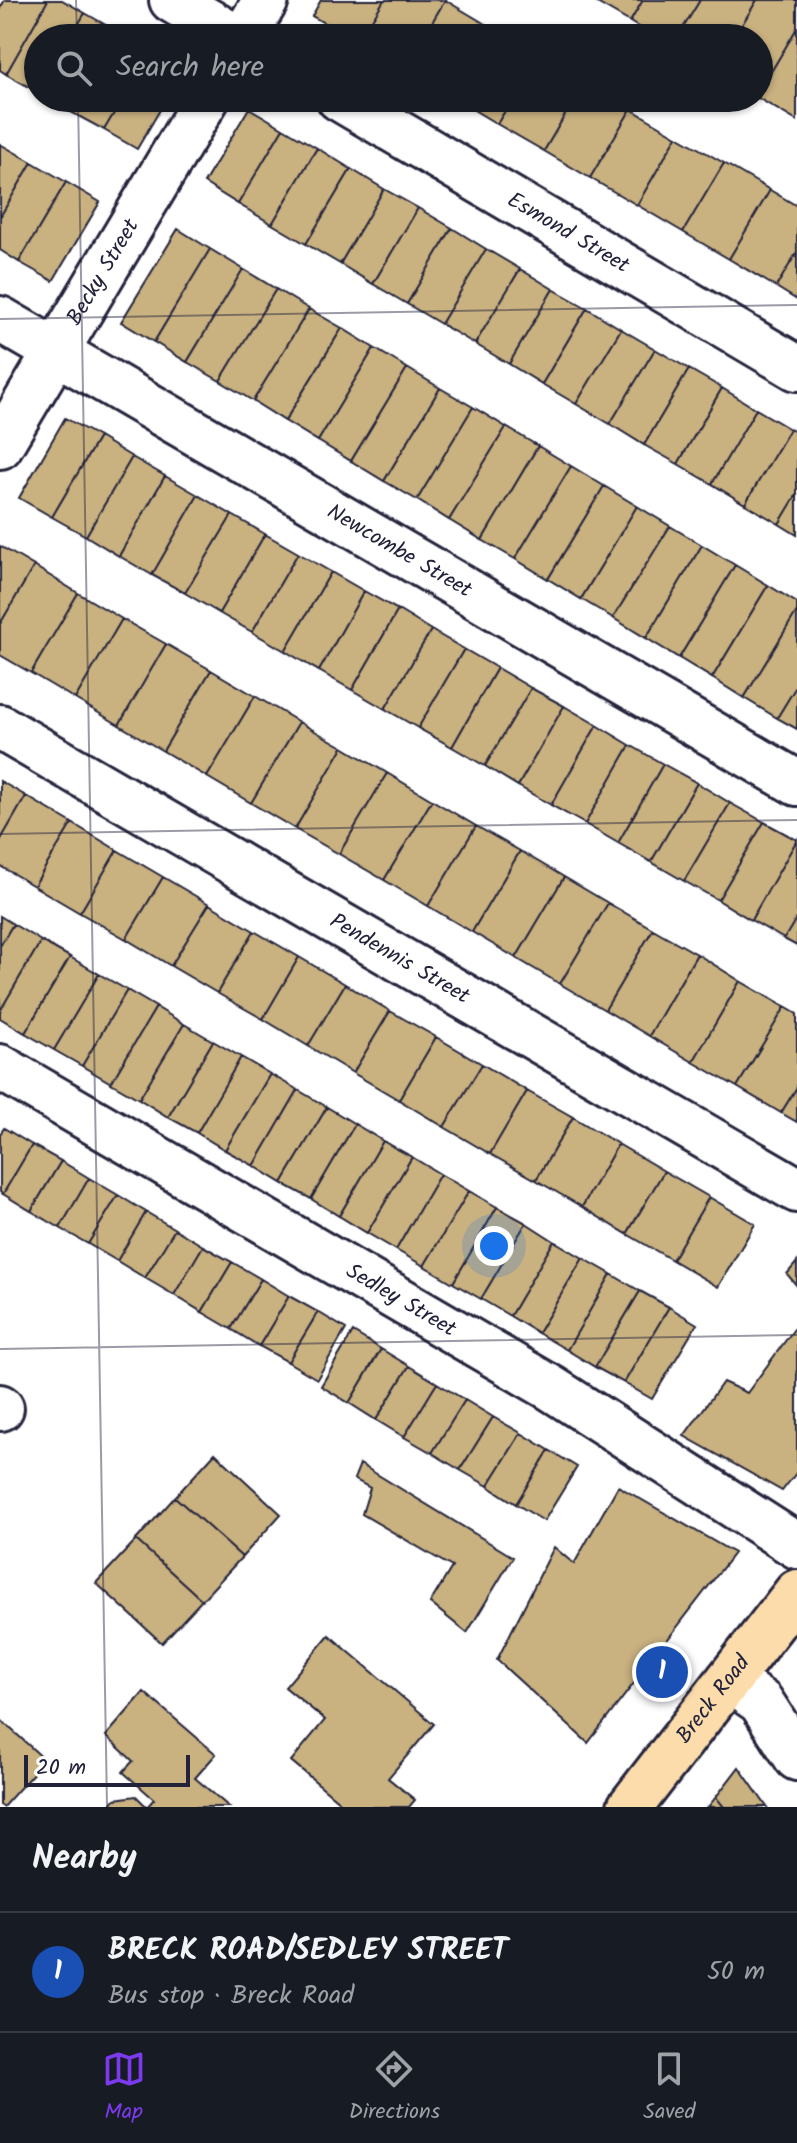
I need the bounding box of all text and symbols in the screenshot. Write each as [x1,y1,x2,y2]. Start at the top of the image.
search box [24,24,773,112]
text: Search here [116,44,264,92]
icon: search [52,46,96,90]
street label: Esmond Street [500,183,637,283]
street label: Becky Street [58,212,149,332]
street label: Newcombe Street [320,495,479,608]
street label: Pendennis Street [323,904,477,1014]
your location [474,1226,514,1266]
street label: Sedley Street [339,1255,463,1347]
pin: 1 [636,1642,688,1702]
street label: Breck Road [668,1647,760,1752]
scale bar [24,1751,190,1787]
text: 20 m [36,1751,86,1786]
text: Nearby [32,1832,137,1886]
text: BRECK ROAD/SEDLEY STREET [108,1927,508,1975]
text: 1 [54,1951,62,1993]
text: 50 m [707,1951,765,1993]
text: Bus stop · Breck Road [108,1975,354,2017]
tab: Map [102,2047,146,2130]
tab: Directions [349,2047,440,2130]
tab: Saved [643,2047,695,2130]

